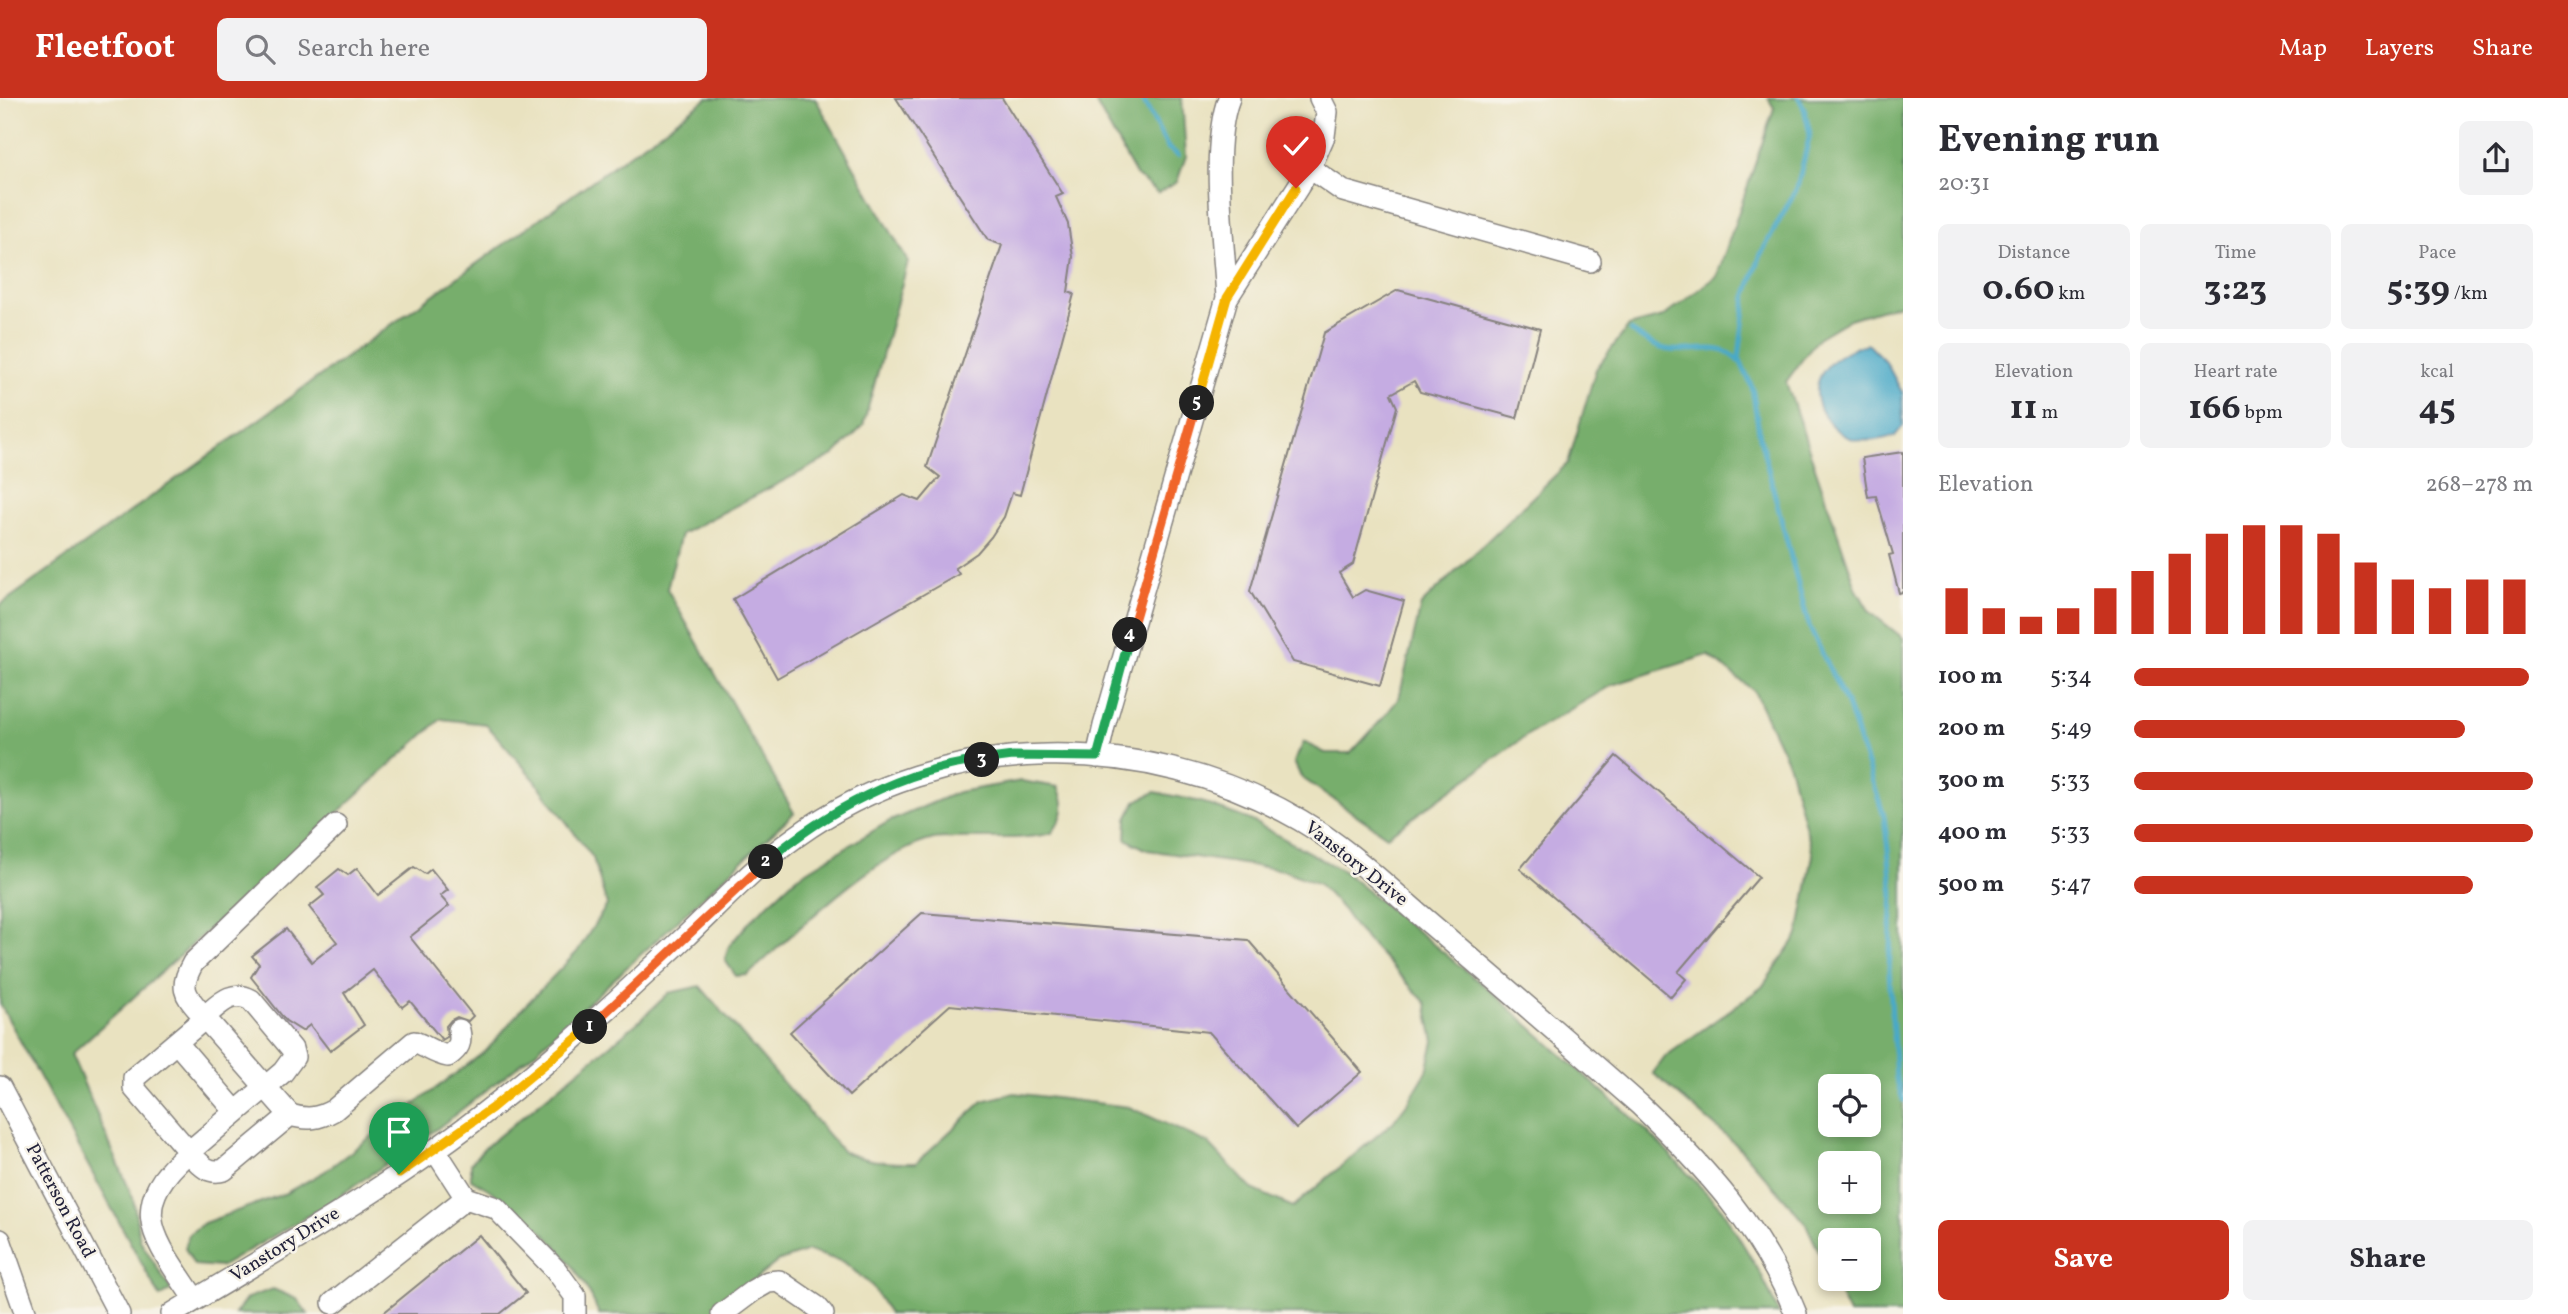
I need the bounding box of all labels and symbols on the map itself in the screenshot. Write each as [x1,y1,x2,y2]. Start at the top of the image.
pin [1266,116,1326,188]
pin: 5 [1180,386,1214,420]
pin: 4 [1112,618,1148,652]
pin: 3 [964,742,1000,778]
street label: Vanstory Drive [1299,815,1413,913]
pin: 2 [748,844,784,880]
pin: 1 [572,1010,608,1044]
pin [369,1102,429,1174]
street label: Patterson Road [19,1139,101,1263]
street label: Vanstory Drive [225,1201,345,1289]

